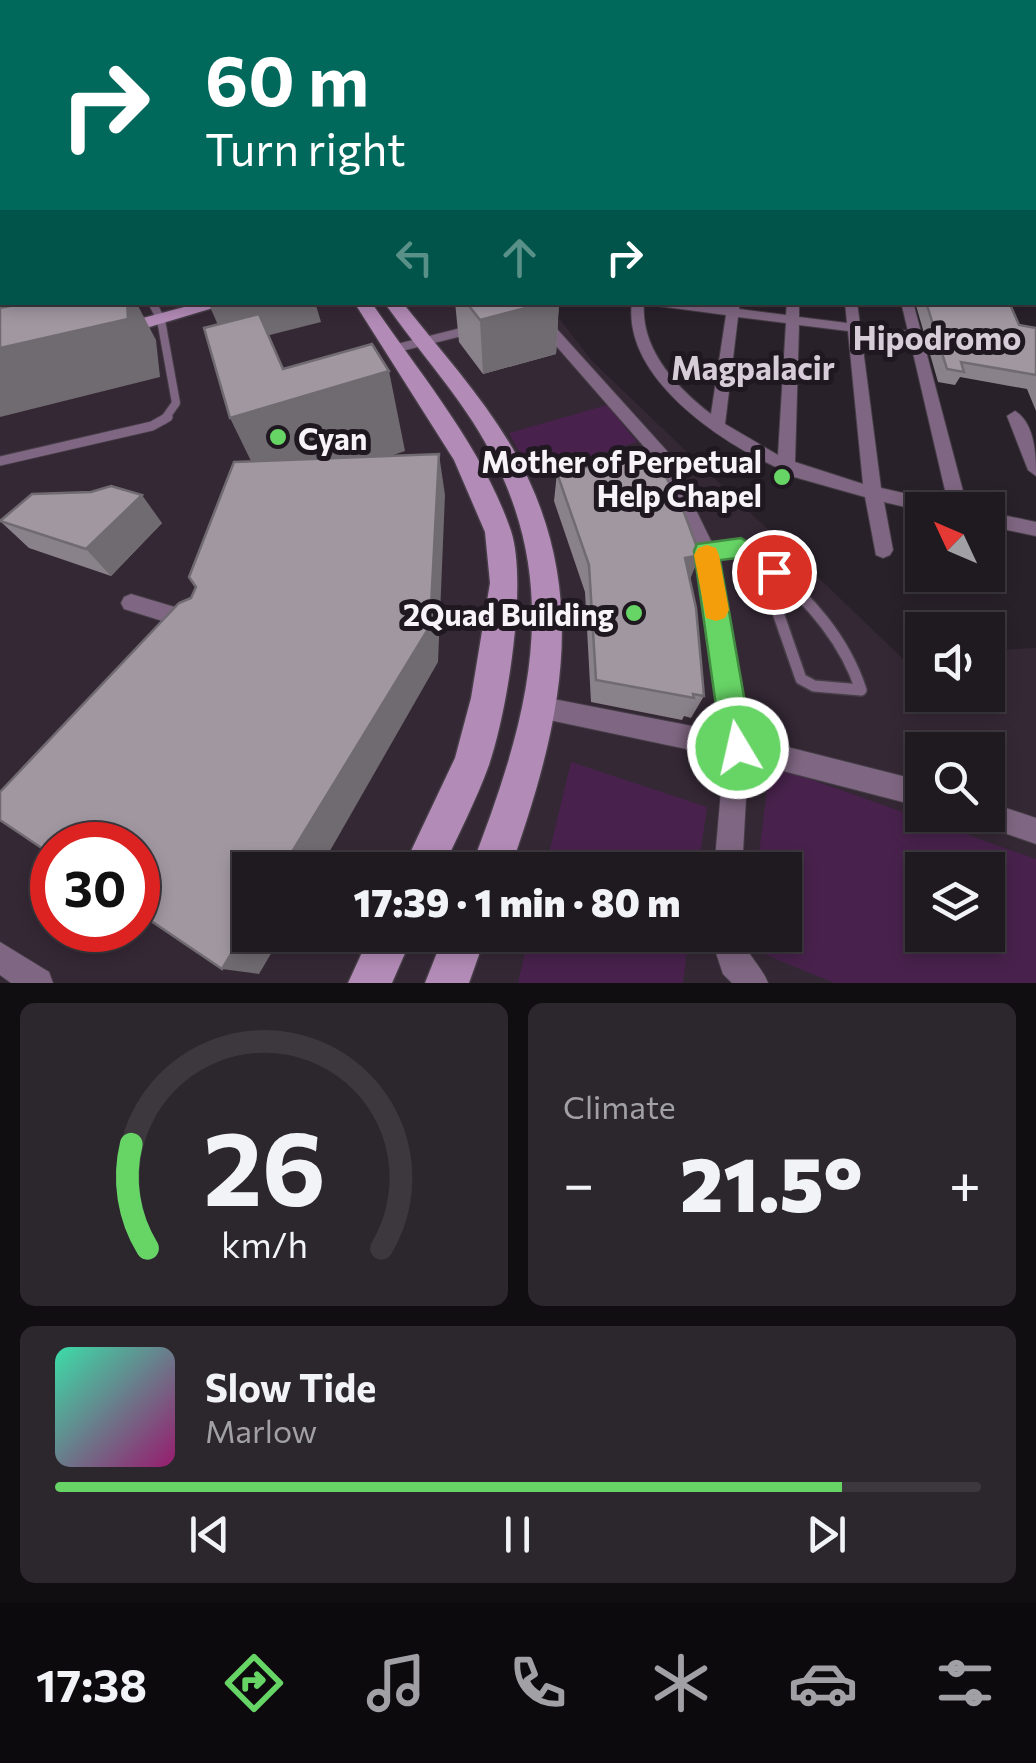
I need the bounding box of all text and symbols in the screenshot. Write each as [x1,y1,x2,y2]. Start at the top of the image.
text: 60 m [205,35,369,120]
icon: right [40,40,170,170]
text: Turn right [205,120,406,175]
icon: left [387,230,442,285]
icon: ahead [492,230,547,285]
icon: right [597,230,652,285]
district label: Hipodromo [853,317,1021,357]
district label: Magpalacir [671,347,835,387]
place label: Cyan [298,419,367,456]
marker: Cyan [267,426,289,448]
place label: Mother of Perpetual Help Chapel [481,442,762,513]
marker: Mother of Perpetual Help Chapel [771,466,793,488]
north arrow [905,492,1005,592]
map controls [905,492,1005,952]
pin [732,530,817,615]
icon: arrive [747,545,802,600]
place label: 2Quad Building [403,595,614,632]
marker: 2Quad Building [623,602,645,624]
button: sound [905,612,1005,712]
position arrow [686,696,790,800]
button: search [905,732,1005,832]
speed limit sign: 30 [30,822,160,952]
button: layers [905,852,1005,952]
text: 17:39 · 1 min · 80 m [354,878,680,925]
text: Climate [563,1086,676,1126]
text: 26 [203,1100,325,1227]
text: 21.5° [680,1136,863,1227]
text: − [563,1148,594,1215]
text: + [949,1148,981,1215]
text: km/h [221,1222,307,1265]
text: Slow Tide [205,1363,376,1410]
text: Marlow [205,1410,317,1450]
icon: previous [182,1507,237,1562]
icon: pause [490,1507,545,1562]
icon: next [799,1507,854,1562]
icon: directions [219,1648,289,1718]
icon: music [361,1648,431,1718]
icon: phone [503,1648,573,1718]
icon: climate [646,1648,716,1718]
icon: car [788,1648,858,1718]
icon: filters [930,1648,1000,1718]
text: 17:38 [36,1656,147,1711]

